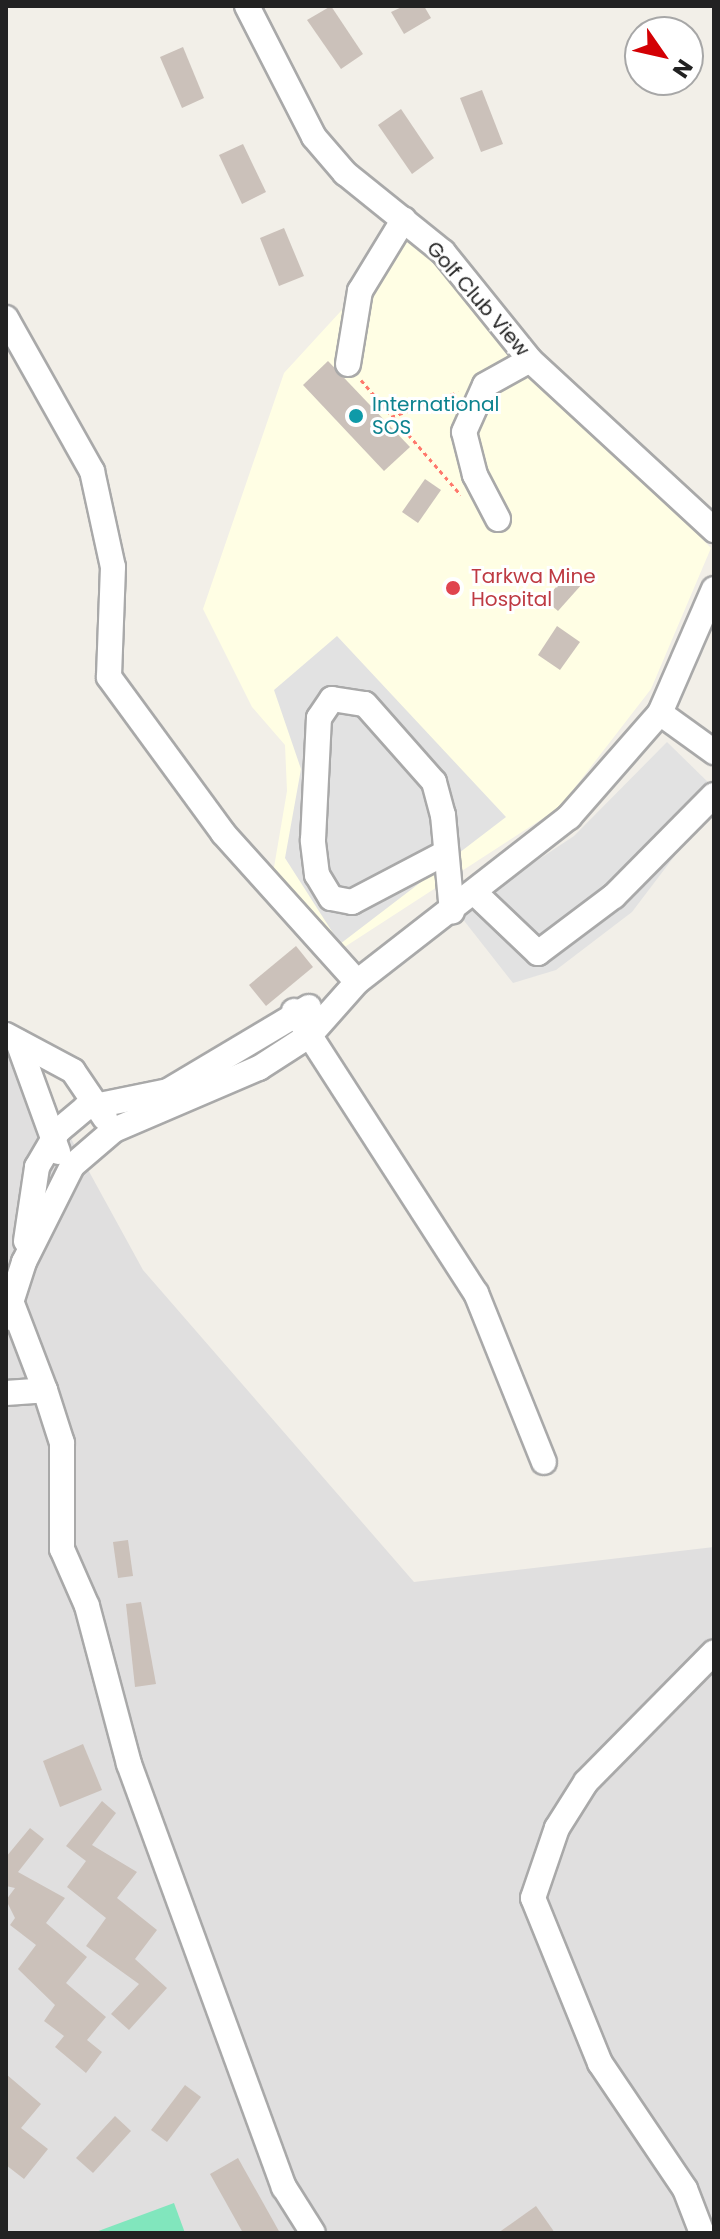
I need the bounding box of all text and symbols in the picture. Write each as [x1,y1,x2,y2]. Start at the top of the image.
north arrow [624,16,704,96]
text: N [665,53,700,84]
street label: Golf Club View [422,237,534,361]
place label: International SOS [372,392,499,439]
marker: International SOS [347,407,365,425]
place label: Tarkwa Mine Hospital [471,564,596,611]
marker: Tarkwa Mine Hospital [442,577,464,599]

